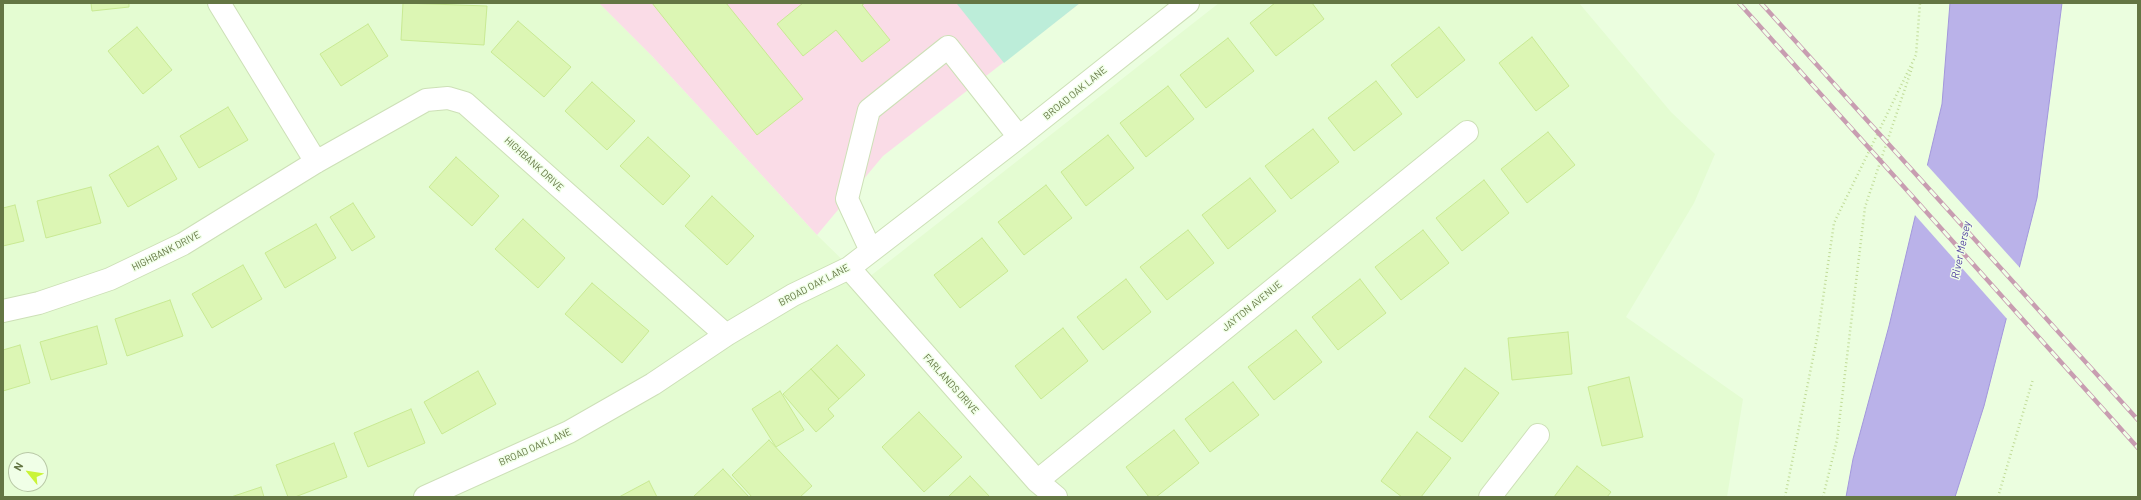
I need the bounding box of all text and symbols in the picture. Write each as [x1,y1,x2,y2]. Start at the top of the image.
street label: BROAD OAK LANE [1041,64,1109,122]
street label: HIGHBANK DRIVE [502,134,566,194]
water label: River Mersey [1948,220,1974,280]
street label: HIGHBANK DRIVE [130,229,202,273]
street label: BROAD OAK LANE [777,261,851,309]
street label: JAYTON AVENUE [1220,278,1284,334]
street label: FARLANDS DRIVE [921,351,981,417]
street label: BROAD OAK LANE [497,426,573,468]
north arrow [8,452,48,492]
text: N [11,460,25,473]

